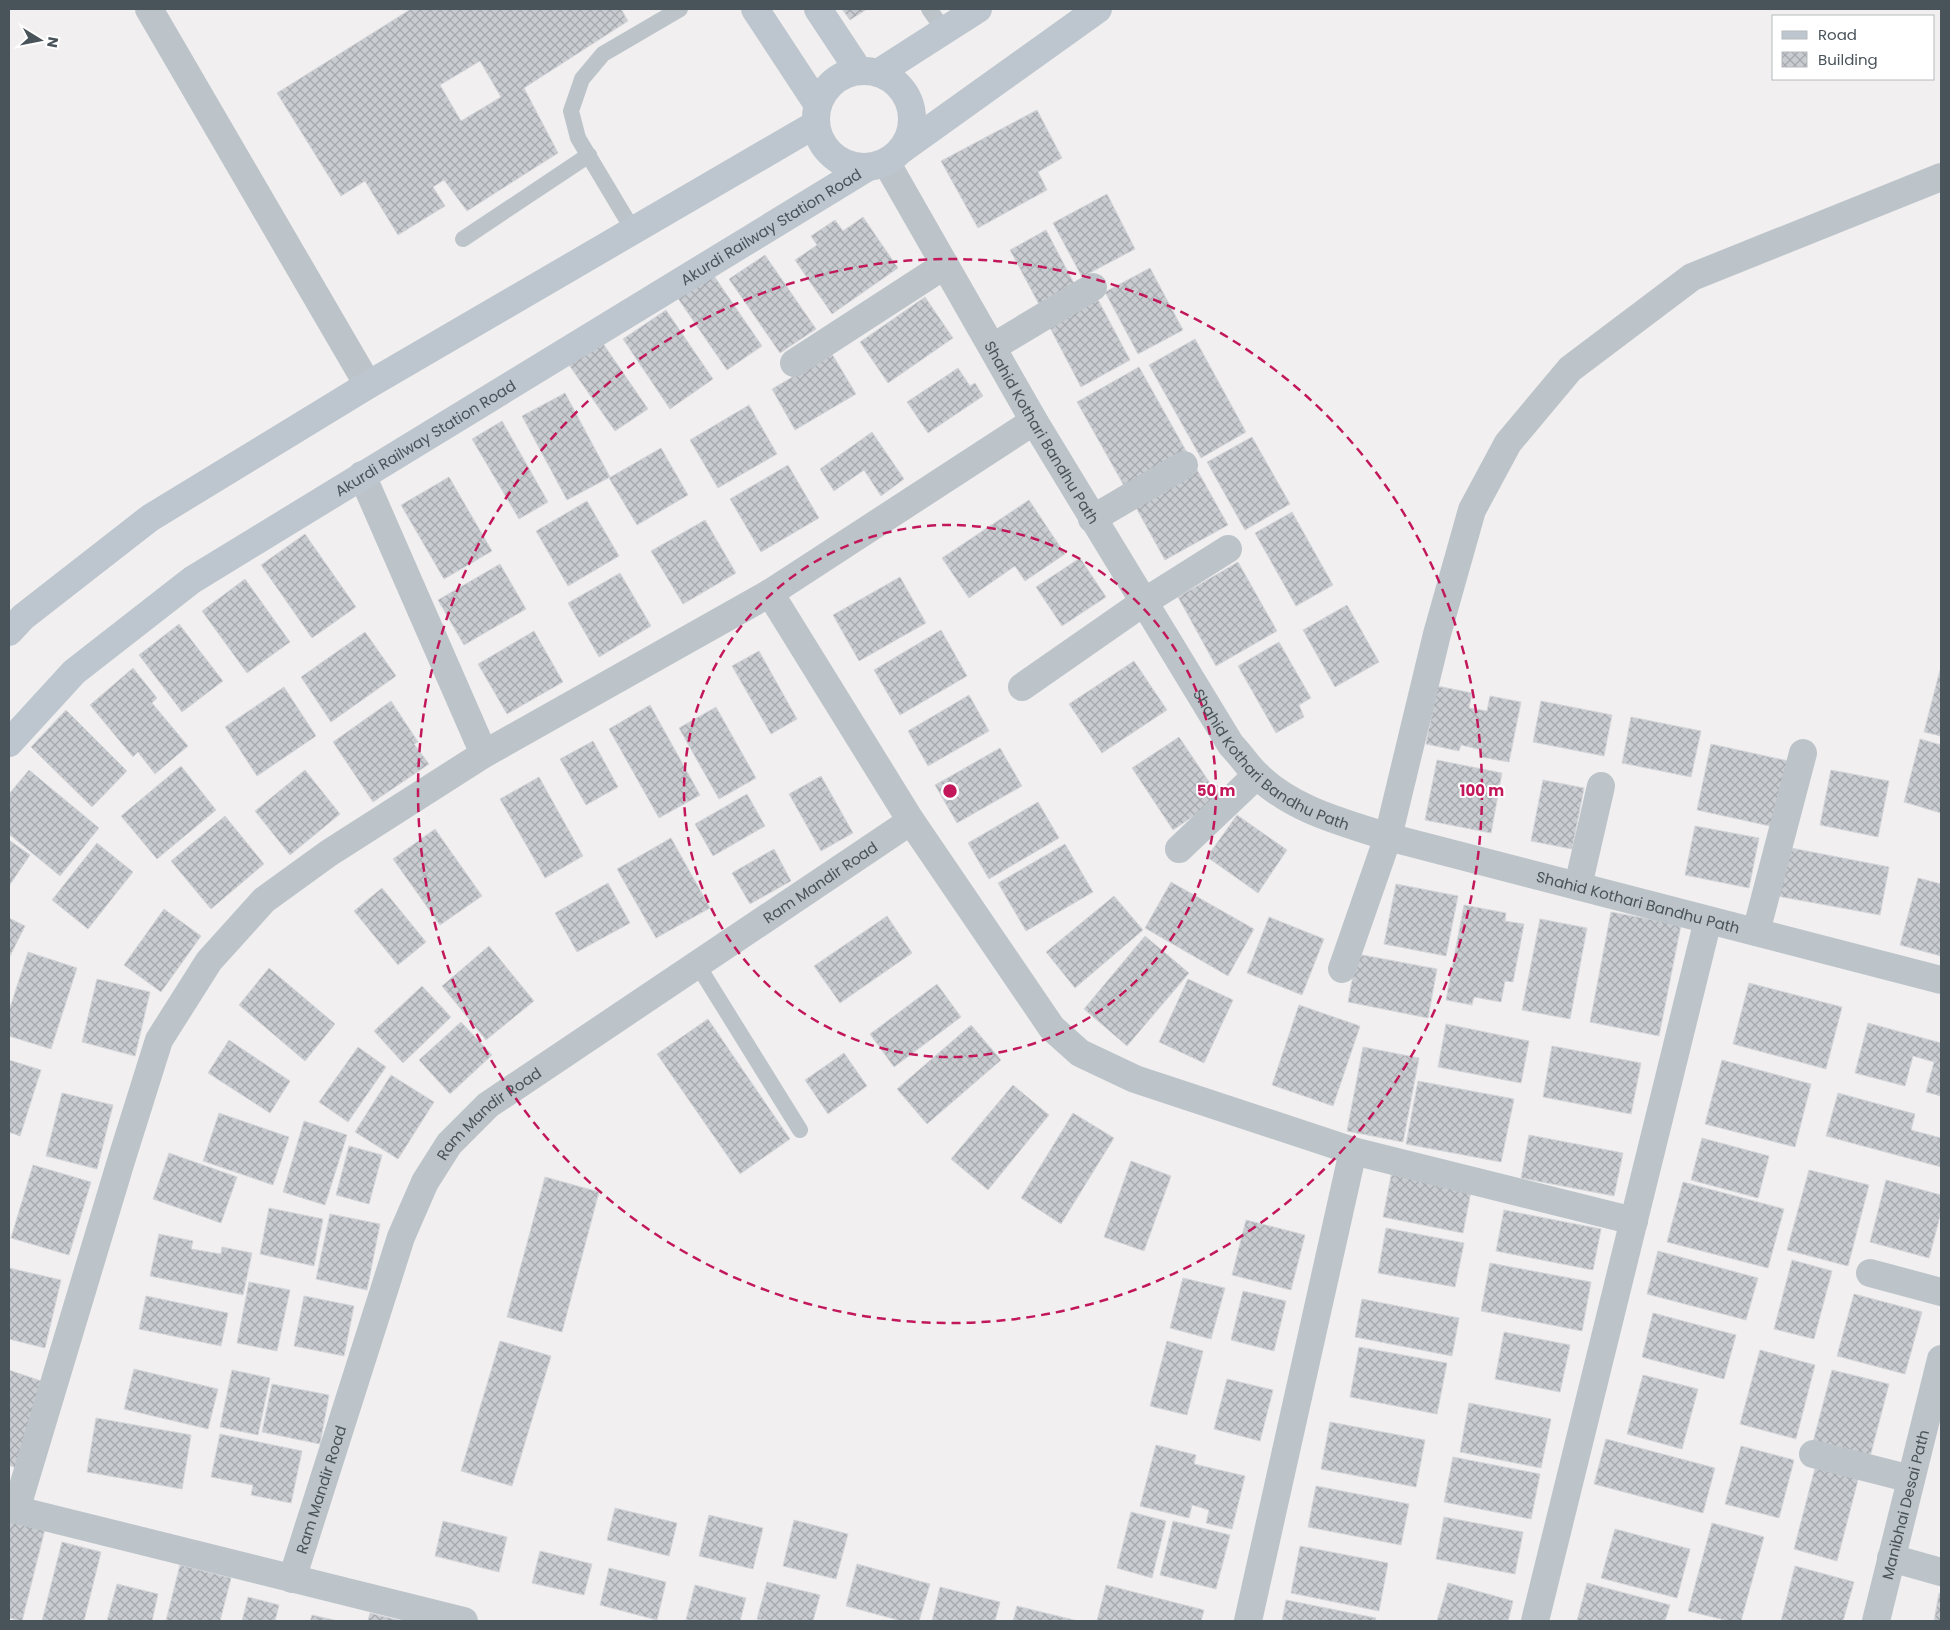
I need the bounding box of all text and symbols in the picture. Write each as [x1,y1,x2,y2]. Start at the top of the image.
north arrow [15,15,65,65]
legend [1772,15,1935,80]
text: Road [1818,24,1857,45]
text: N [42,35,64,49]
text: Building [1818,49,1878,70]
street label: Akurdi Railway Station Road [676,163,865,290]
street label: Shahid Kothari Bandhu Path [980,337,1104,528]
street label: Akurdi Railway Station Road [331,374,519,501]
street label: Shahid Kothari Bandhu Path [1189,685,1352,835]
text: 50 m [1197,780,1235,801]
text: 100 m [1460,780,1504,801]
centre of rings [941,782,959,800]
street label: Ram Mandir Road [759,836,881,928]
street label: Shahid Kothari Bandhu Path [1534,865,1742,938]
street label: Ram Mandir Road [431,1062,545,1164]
street label: Ram Mandir Road [290,1422,351,1556]
street label: Manibhai Desai Path [1876,1428,1934,1582]

